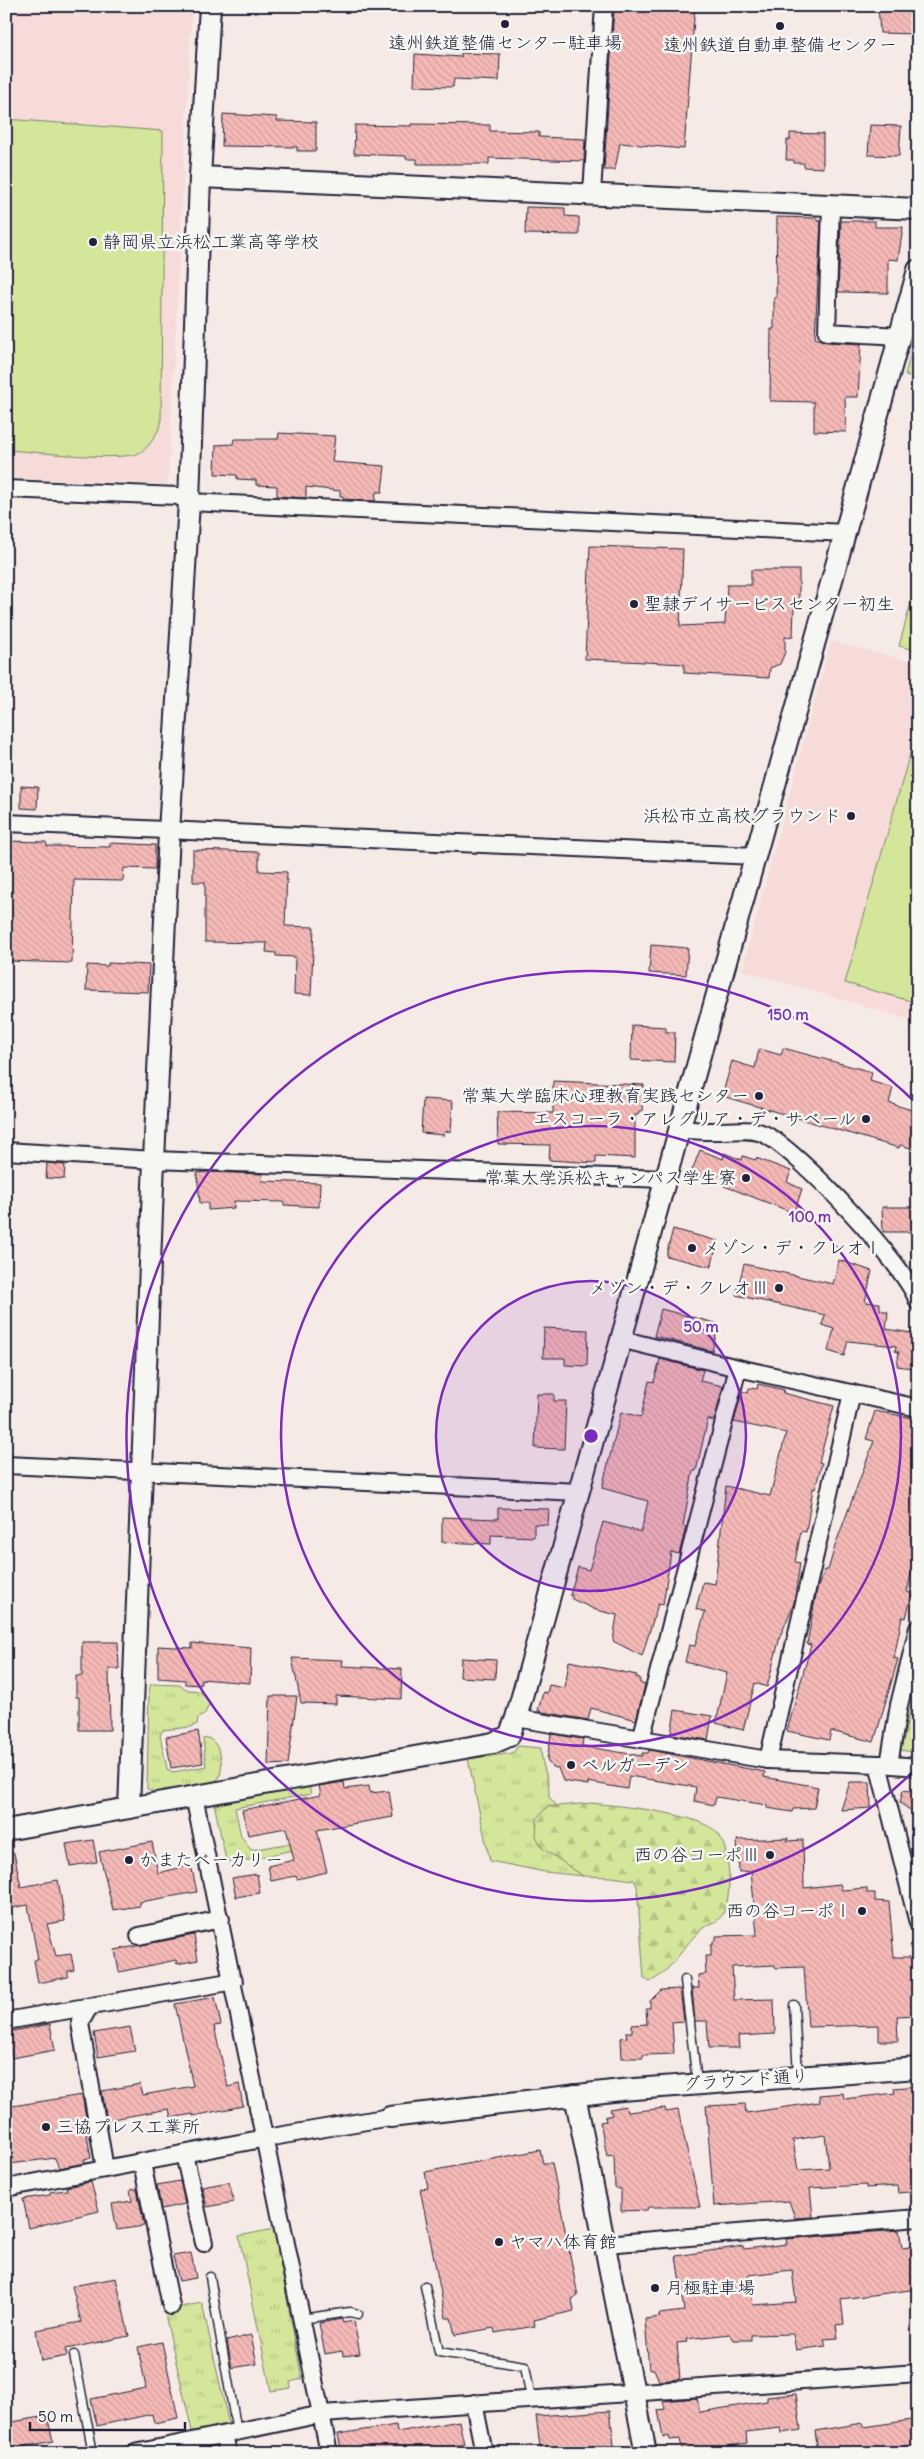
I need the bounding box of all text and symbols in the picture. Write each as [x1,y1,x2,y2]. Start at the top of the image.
marker: 遠州鉄道整備センター駐車場 [499,18,511,30]
marker: 遠州鉄道自動車整備センター [774,20,786,32]
place label: 遠州鉄道整備センター駐車場 [388,31,622,54]
place label: 遠州鉄道自動車整備センター [663,33,897,56]
place label: 静岡県立浜松工業高等学校 [103,230,319,253]
marker: 静岡県立浜松工業高等学校 [87,236,99,248]
place label: 聖隷デイサービスセンター初生 [644,592,895,615]
marker: 聖隷デイサービスセンター初生 [628,598,640,610]
place label: 浜松市立高校グラウンド [643,804,841,827]
marker: 浜松市立高校グラウンド [845,810,857,822]
text: 150 m [767,1005,809,1024]
place label: 常葉大学臨床心理教育実践センター [462,1084,749,1107]
marker: 常葉大学臨床心理教育実践センター [753,1090,765,1102]
place label: エスコーラ・アレグリア・デ・サベール [533,1107,856,1130]
marker: エスコーラ・アレグリア・デ・サベール [860,1113,872,1125]
place label: 常葉大学浜松キャンパス学生寮 [485,1166,736,1189]
marker: 常葉大学浜松キャンパス学生寮 [740,1172,752,1184]
text: 100 m [789,1207,831,1226]
place label: メゾン・デ・クレオⅠ [702,1236,882,1259]
marker: メゾン・デ・クレオⅠ [686,1242,698,1254]
place label: メゾン・デ・クレオⅢ [589,1276,769,1299]
marker: メゾン・デ・クレオⅢ [773,1282,785,1294]
text: 50 m [683,1317,719,1336]
centre of rings [582,1427,600,1445]
place label: ベルガーデン [581,1753,689,1776]
marker: ベルガーデン [565,1759,577,1771]
place label: 西の谷コーポⅢ [634,1843,760,1866]
place label: かまたベーカリー [139,1848,283,1871]
marker: 西の谷コーポⅢ [764,1849,776,1861]
marker: かまたベーカリー [123,1854,135,1866]
place label: 西の谷コーポⅠ [726,1899,852,1922]
marker: 西の谷コーポⅠ [856,1905,868,1917]
street label: グラウンド通り [682,2064,810,2095]
place label: 三協プレス工業所 [56,2115,200,2138]
marker: 三協プレス工業所 [40,2121,52,2133]
place label: ヤマハ体育館 [509,2230,617,2253]
marker: ヤマハ体育館 [493,2236,505,2248]
place label: 月極駐車場 [665,2276,755,2299]
marker: 月極駐車場 [649,2282,661,2294]
scale bar [30,2399,185,2431]
text: 50 m [38,2407,73,2426]

